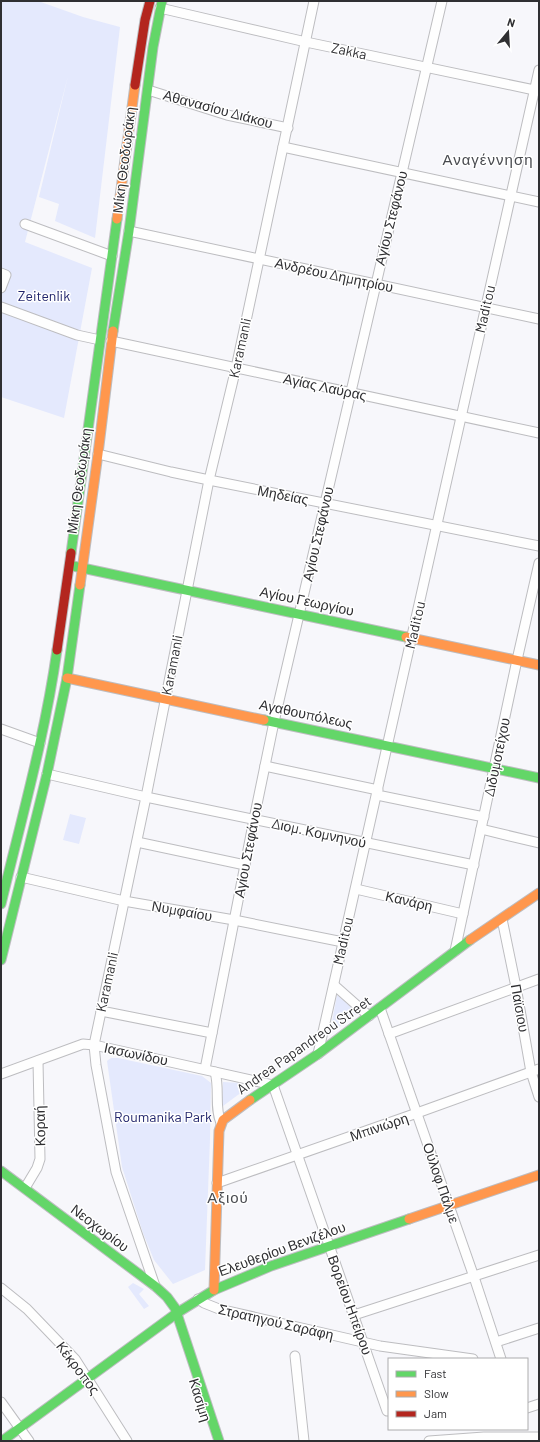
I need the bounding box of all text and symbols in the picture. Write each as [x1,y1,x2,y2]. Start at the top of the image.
north arrow [488,12,528,52]
text: N [506,15,517,29]
street label: Zakka [330,38,368,63]
street label: Αθανασίου Διάκου [161,86,275,131]
street label: Μίκη Θεοδωράκη [109,106,138,214]
district label: Αναγέννηση [442,150,534,168]
street label: Αγίου Στεφάνου [371,169,410,267]
street label: Ανδρέου Δημητρίου [273,254,395,295]
street label: Maditou [471,283,498,334]
park label: Zeitenlik [18,287,70,304]
street label: Karamanli [225,316,254,379]
street label: Αγίας Λαύρας [282,369,369,404]
street label: Μίκη Θεοδωράκη [63,427,94,535]
street label: Μηδείας [256,481,310,508]
street label: Αγίου Στεφάνου [298,485,337,583]
street label: Αγίου Γεωργίου [258,582,356,619]
street label: Maditou [401,599,428,650]
street label: Karamanli [157,633,186,696]
street label: Αγαθουπόλεως [258,695,355,732]
street label: Διδυμοτείχου [480,716,513,798]
street label: Αγίου Στεφάνου [230,801,265,899]
street label: Διομ. Κομνηνού [270,814,368,851]
street label: Κανάρη [384,887,434,914]
street label: Νυμφαίου [151,897,214,924]
street label: Maditou [329,915,356,966]
street label: Karamanli [92,950,121,1013]
street label: Παϊσιου [508,983,533,1033]
street label: Andrea Papandreou Street [233,992,374,1097]
street label: Ιασωνίδου [103,1038,170,1069]
street label: Κοραή [31,1105,48,1147]
park label: Roumanika Park [114,1108,212,1125]
street label: Μπινιώρη [347,1109,410,1144]
street label: Ούλοφ Πάλμε [420,1140,463,1225]
district label: Αξιού [207,1188,249,1206]
street label: Νεοχωρίου [68,1200,133,1255]
street label: Ελευθερίου Βενιζέλου [216,1218,348,1279]
street label: Βορείου Ηπείρου [325,1253,376,1357]
street label: Στρατηγού Σαράφη [217,1300,335,1343]
street label: Κέκροπος [53,1338,104,1398]
legend [388,1358,528,1430]
text: Fast [424,1366,447,1380]
street label: Κασίμη [186,1376,215,1424]
text: Slow [424,1386,449,1400]
text: Jam [424,1406,447,1420]

